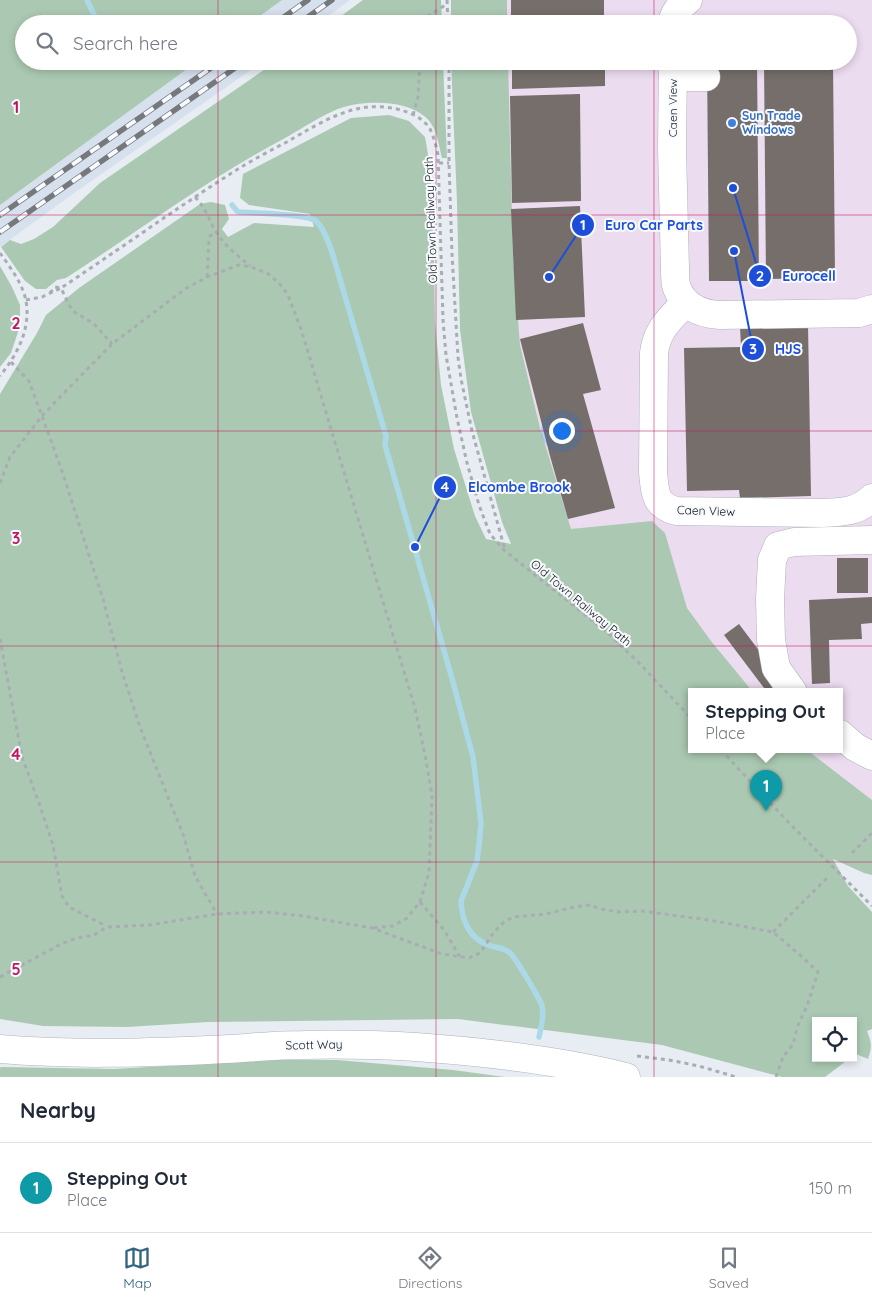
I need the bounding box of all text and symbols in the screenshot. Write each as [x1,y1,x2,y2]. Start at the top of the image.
search box [15,15,857,70]
icon: search [33,29,61,57]
text: Search here [73,31,178,55]
street label: Caen View [665,79,680,137]
text: 1 [13,97,19,117]
place label: Sun Trade Windows [742,108,801,137]
marker: Sun Trade Windows [726,117,738,129]
street label: Old Town Railway Path [421,156,440,284]
callout: Euro Car Parts [570,210,713,239]
text: 1 [580,215,586,234]
text: Euro Car Parts [605,216,703,234]
callout: Eurocell [747,261,846,290]
text: 2 [756,266,764,285]
text: Eurocell [782,267,836,285]
text: 2 [11,313,21,333]
callout: HJS [740,335,811,364]
text: 3 [749,339,757,358]
text: HJS [775,340,801,358]
your location [549,418,575,444]
callout: Elcombe Brook [433,473,580,502]
text: 4 [441,477,450,496]
text: Elcombe Brook [468,478,570,496]
street label: Caen View [677,502,735,519]
text: 3 [12,528,20,548]
street label: Old Town Railway Path [528,556,635,649]
popup [688,688,843,753]
text: Stepping Out [705,699,826,723]
text: Place [705,723,745,743]
text: 4 [11,744,21,764]
pin: 1 [750,770,782,811]
text: 5 [11,959,21,979]
map controls [812,1017,857,1062]
button: locate [812,1017,857,1062]
street label: Scott Way [285,1037,343,1052]
text: Nearby [20,1097,96,1123]
text: Stepping Out [67,1166,188,1190]
text: 1 [33,1178,39,1198]
text: 150 m [809,1178,852,1198]
text: Place [67,1190,107,1210]
tab: Map [123,1244,152,1292]
tab: Directions [398,1244,462,1292]
tab: Saved [709,1244,749,1292]

